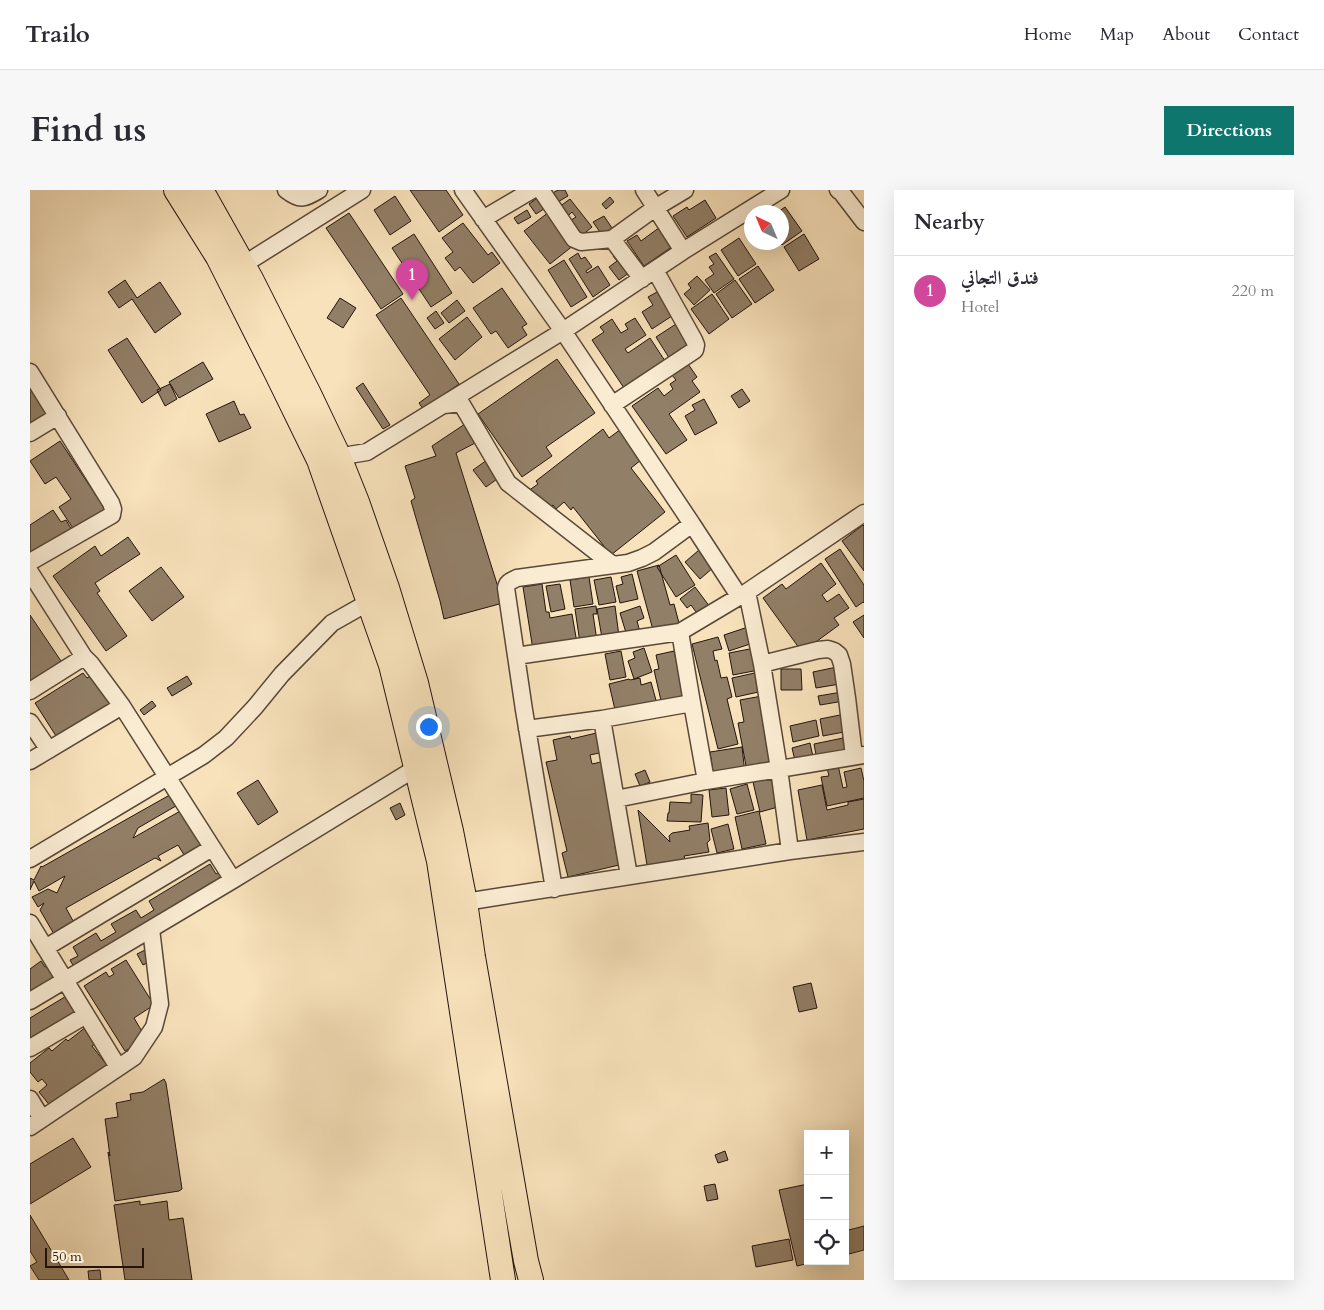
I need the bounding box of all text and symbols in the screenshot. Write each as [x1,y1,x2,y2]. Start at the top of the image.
text: Trailo [25,18,90,51]
text: Home [1024,22,1072,47]
text: Map [1100,22,1134,47]
text: About [1162,22,1210,47]
text: Contact [1238,22,1299,47]
text: Find us [30,106,146,154]
button: Directions [1164,106,1294,155]
north arrow [744,205,789,250]
text: Nearby [914,208,985,237]
pin: 1 [396,259,428,300]
text: فندق التجاني [961,265,1039,291]
text: 1 [926,280,934,302]
text: 220 m [1232,280,1274,302]
text: Hotel [961,296,999,318]
your location [416,714,442,740]
map controls [804,1130,849,1265]
button: + [804,1130,849,1175]
button: − [804,1175,849,1220]
button: locate [804,1220,849,1265]
scale bar [45,1245,144,1268]
text: 50 m [52,1247,82,1266]

